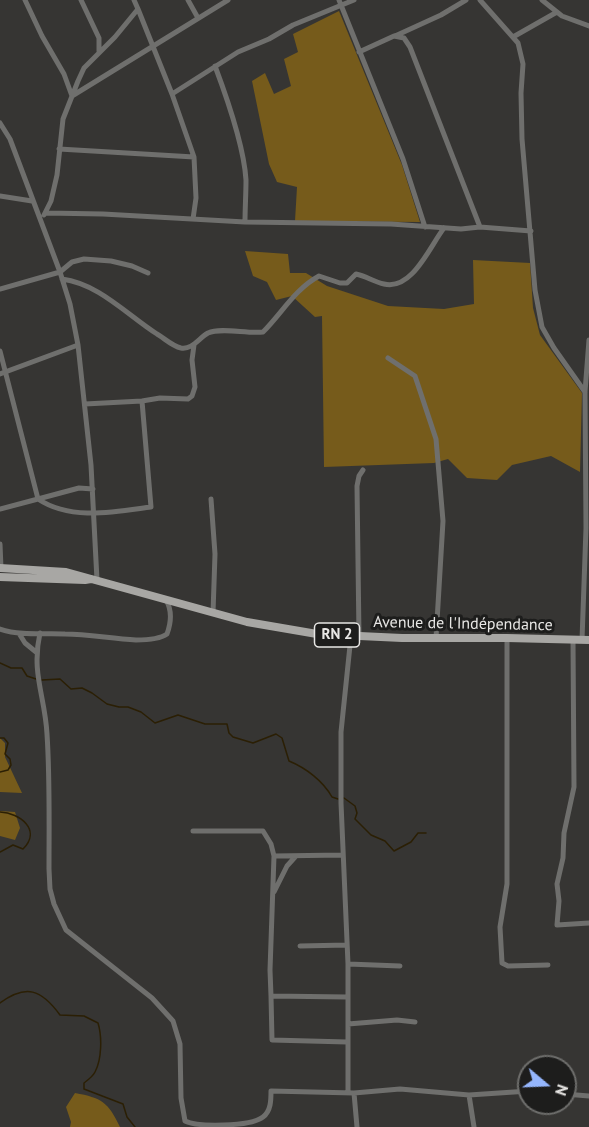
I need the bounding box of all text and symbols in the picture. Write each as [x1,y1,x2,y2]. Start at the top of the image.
street label: Avenue de l'Indépendance [373,613,553,635]
road number: RN 2 [314,623,360,647]
north arrow [517,1055,577,1115]
text: N [551,1082,573,1098]

